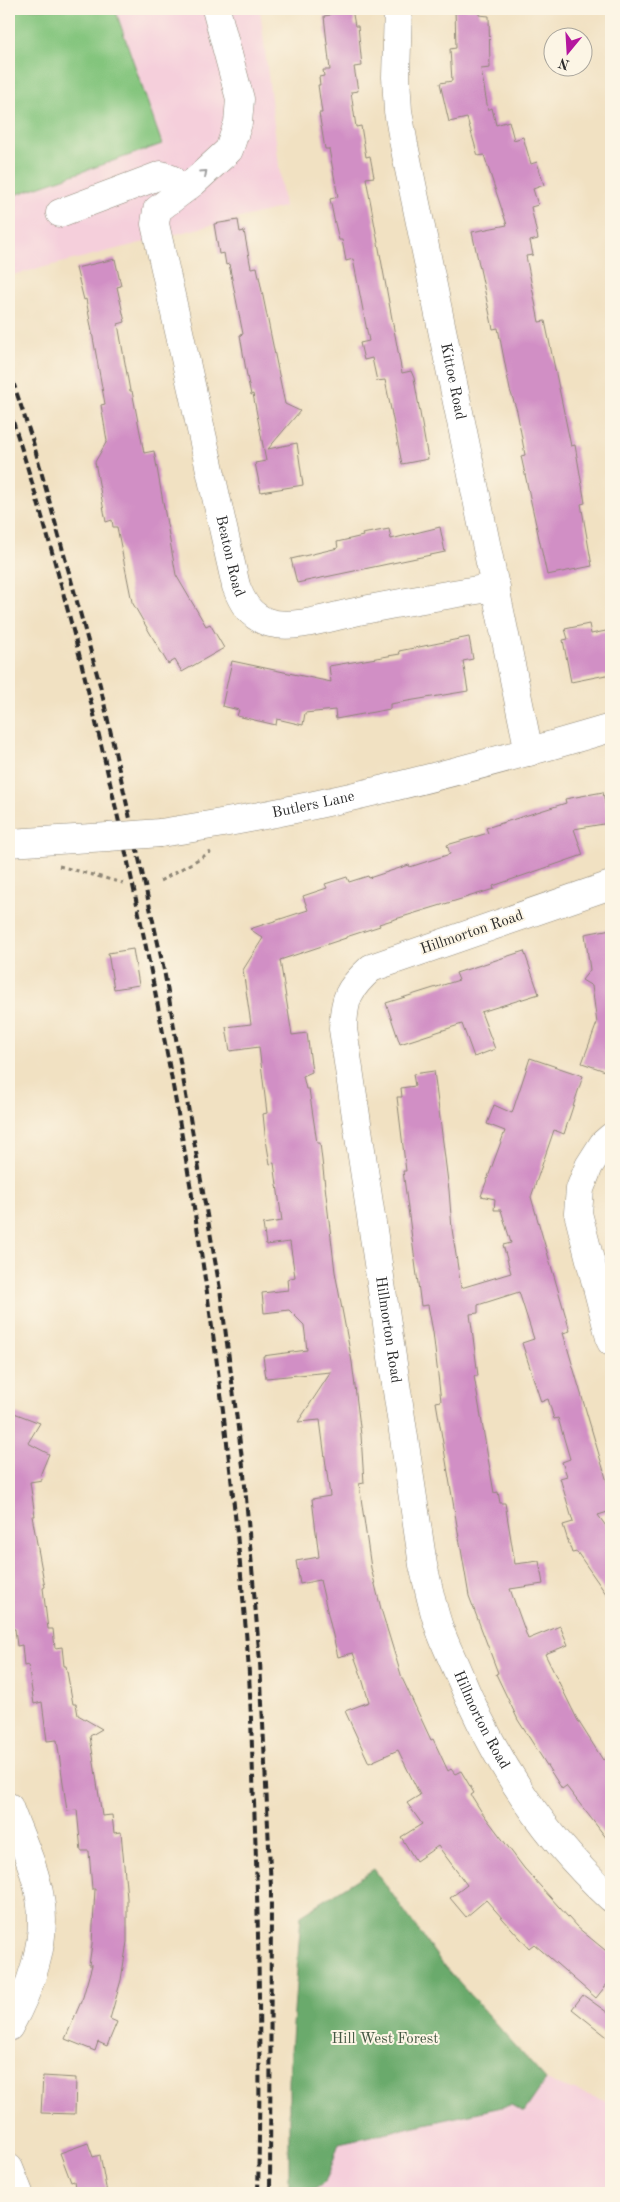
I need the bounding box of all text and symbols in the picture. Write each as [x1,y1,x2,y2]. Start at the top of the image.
north arrow [542,28,592,78]
text: N [557,55,572,72]
one-way arrow [198,170,207,179]
street label: Kittoe Road [437,342,468,421]
street label: Beaton Road [213,514,247,599]
street label: Butlers Lane [271,789,356,821]
street label: Hillmorton Road [419,908,526,958]
street label: Hillmorton Road [372,1275,403,1384]
street label: Hillmorton Road [451,1668,512,1772]
park label: Hill West Forest [332,2032,438,2047]

